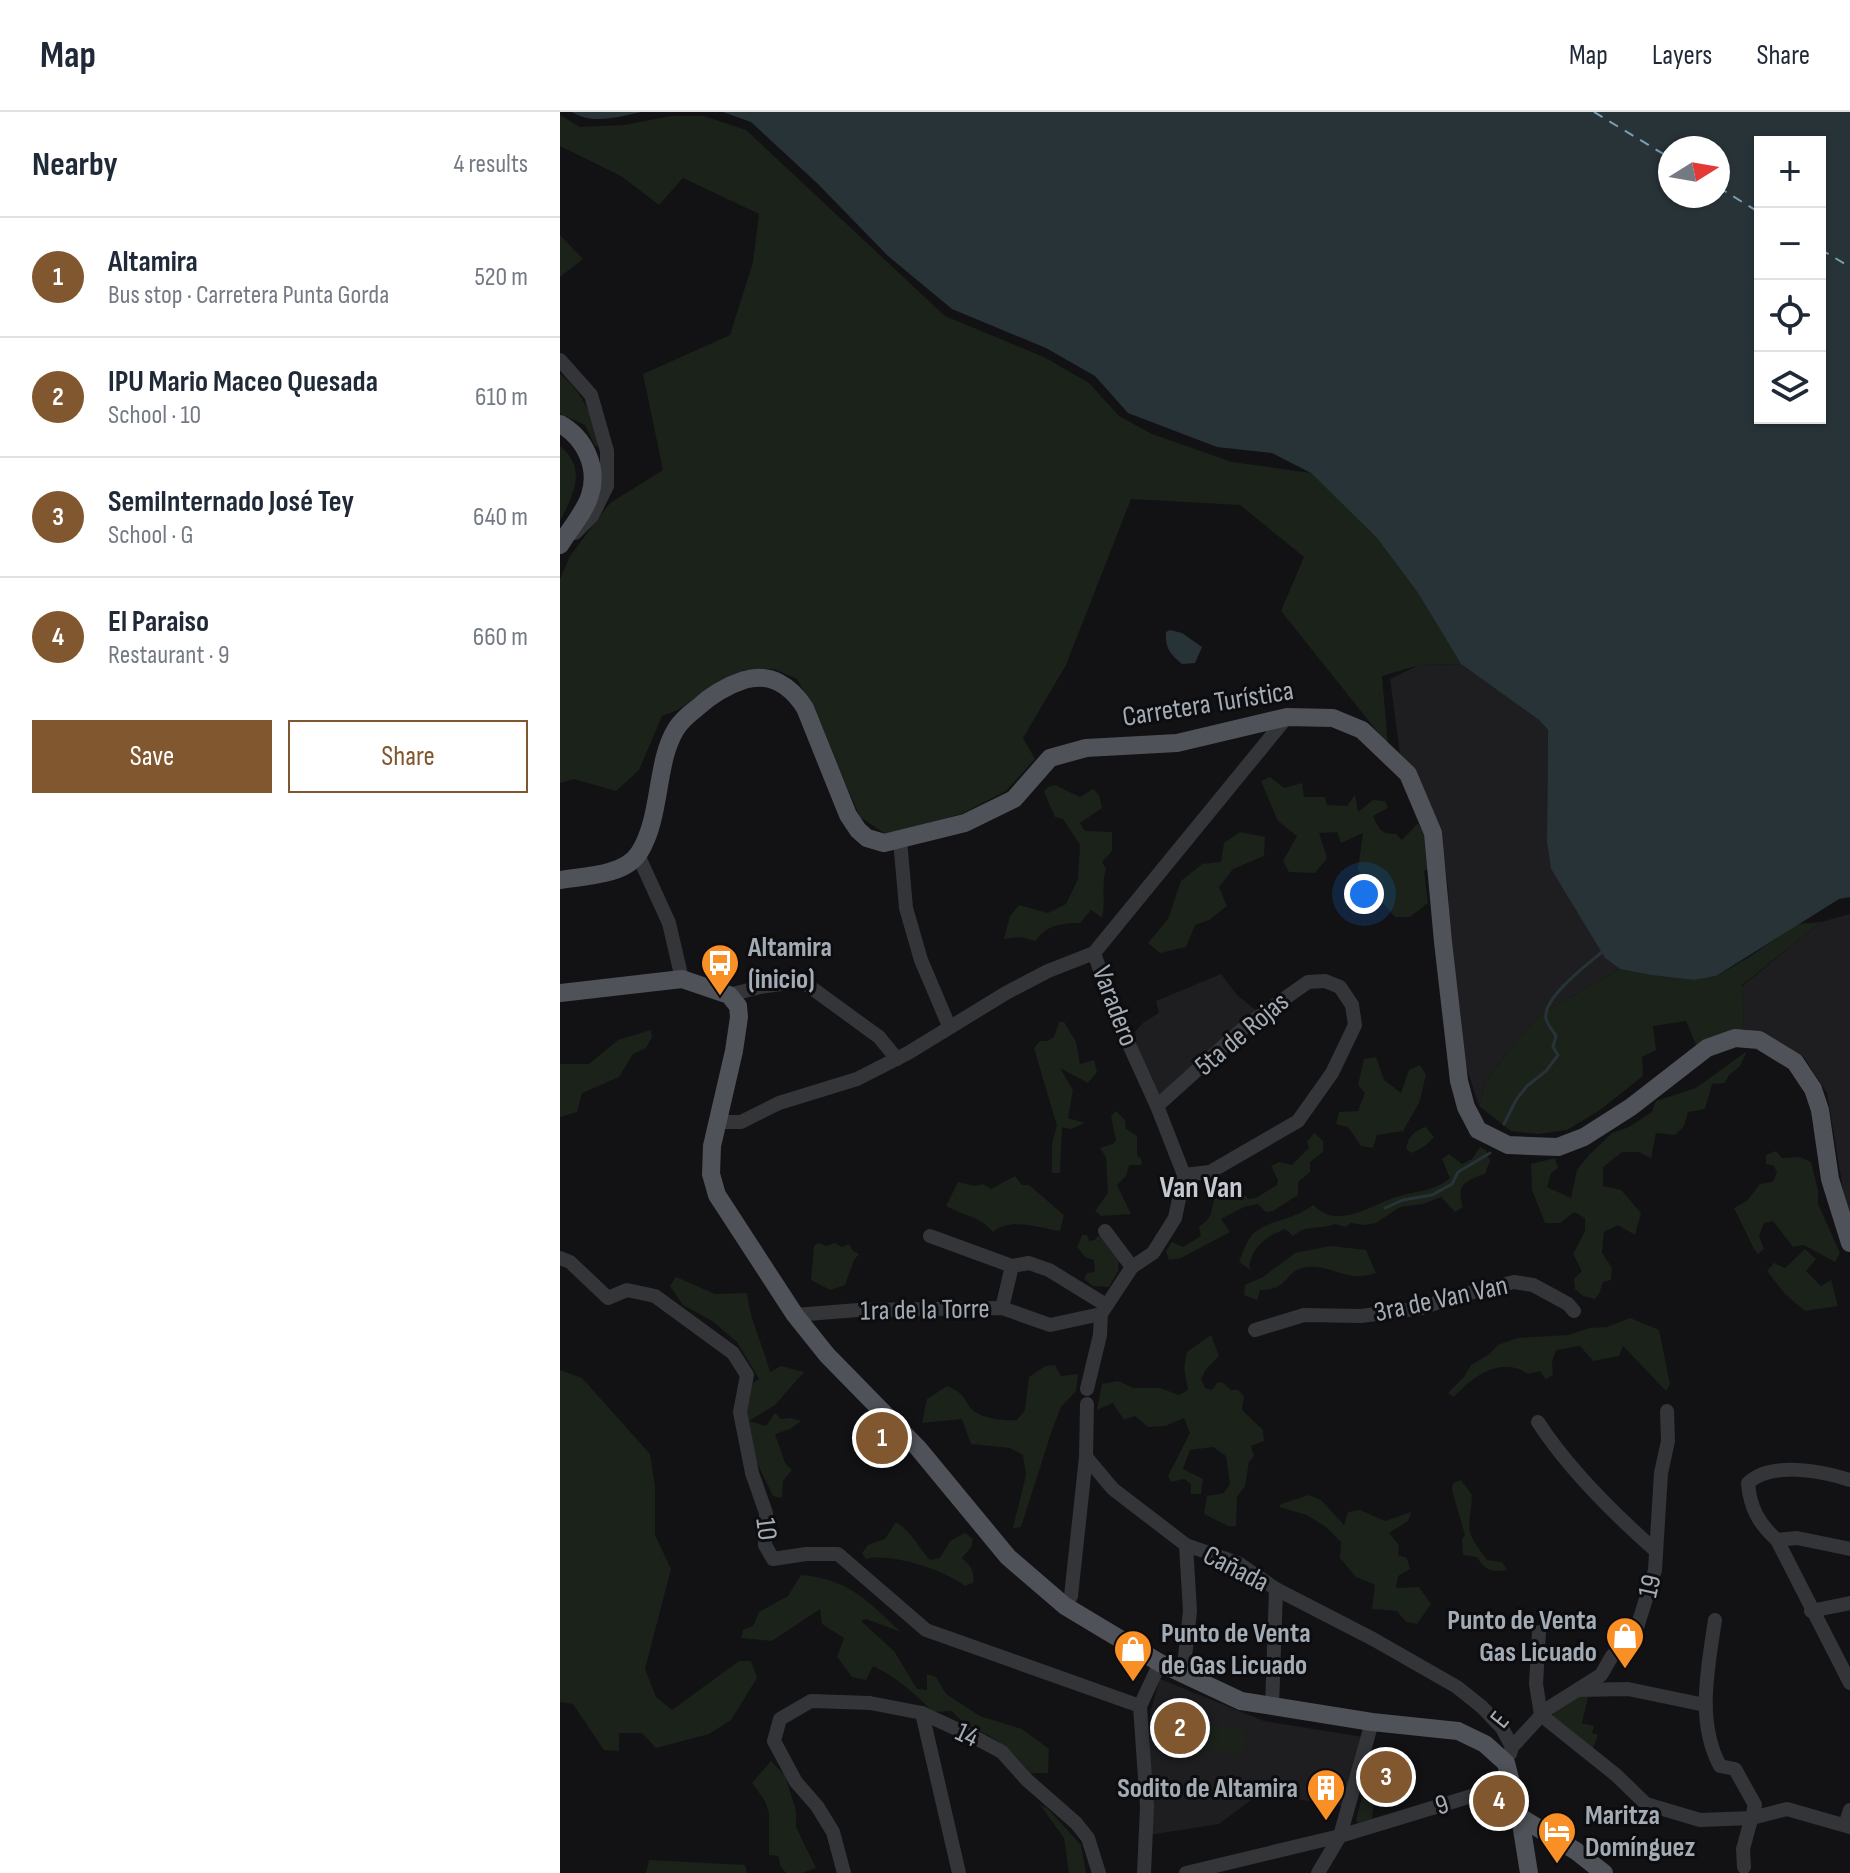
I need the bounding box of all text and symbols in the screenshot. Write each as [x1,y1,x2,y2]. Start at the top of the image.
text: Map [40,33,96,78]
text: Map [1569,39,1608,72]
text: Layers [1652,39,1712,72]
text: Share [1756,39,1810,72]
north arrow [1658,136,1730,208]
map controls [1754,136,1826,424]
button: + [1754,136,1826,208]
text: Nearby [32,144,118,185]
text: 4 results [453,149,528,180]
button: − [1754,208,1826,280]
text: Altamira [108,244,198,280]
text: 1 [53,262,63,293]
text: 520 m [474,262,528,293]
text: Bus stop · Carretera Punta Gorda [108,280,389,311]
button: locate [1754,280,1826,352]
button: layers [1754,352,1826,424]
text: IPU Mario Maceo Quesada [108,364,378,400]
text: 2 [52,382,64,413]
text: 610 m [475,382,528,413]
text: School · 10 [108,400,201,431]
text: SemiInternado José Tey [108,484,354,520]
text: 3 [52,502,64,533]
text: 640 m [473,502,528,533]
text: School · G [108,520,194,551]
text: El Paraiso [108,604,209,640]
text: 4 [52,622,64,653]
text: 660 m [473,622,528,653]
text: Restaurant · 9 [108,640,229,671]
street label: Carretera Turística [1120,674,1296,734]
button: Save [32,720,272,793]
button: Share [288,720,528,793]
your location [1344,874,1384,914]
place label: Altamira (inicio) [747,931,832,996]
bus stop icon: Altamira (inicio) [699,942,741,997]
street label: Varadero [1085,961,1145,1051]
street label: 5ta de Rojas [1188,985,1296,1083]
district label: Van Van [1159,1170,1243,1206]
street label: 3ra de Van Van [1371,1269,1511,1329]
street label: 1ra de la Torre [860,1292,990,1328]
pin: 1 [856,1408,908,1468]
street label: 10 [748,1516,784,1542]
street label: Cañada [1198,1539,1274,1599]
street label: 19 [1631,1571,1669,1601]
place label: Punto de Venta Gas Licuado [1447,1604,1597,1669]
shop icon: Punto de Venta Gas Licuado [1604,1615,1646,1670]
place label: Punto de Venta de Gas Licuado [1161,1617,1311,1682]
shop icon: Punto de Venta de Gas Licuado [1112,1628,1154,1683]
pin: 2 [1154,1698,1206,1758]
street label: E [1484,1705,1516,1735]
street label: 14 [950,1715,984,1755]
pin: 3 [1360,1747,1412,1807]
building icon: Sodito de Altamira [1305,1767,1347,1822]
pin: 4 [1473,1771,1525,1831]
place label: Sodito de Altamira [1117,1772,1298,1805]
street label: 9 [1431,1787,1453,1823]
place label: Maritza Domínguez [1585,1799,1695,1864]
hotel icon: Maritza Domínguez [1536,1810,1578,1865]

